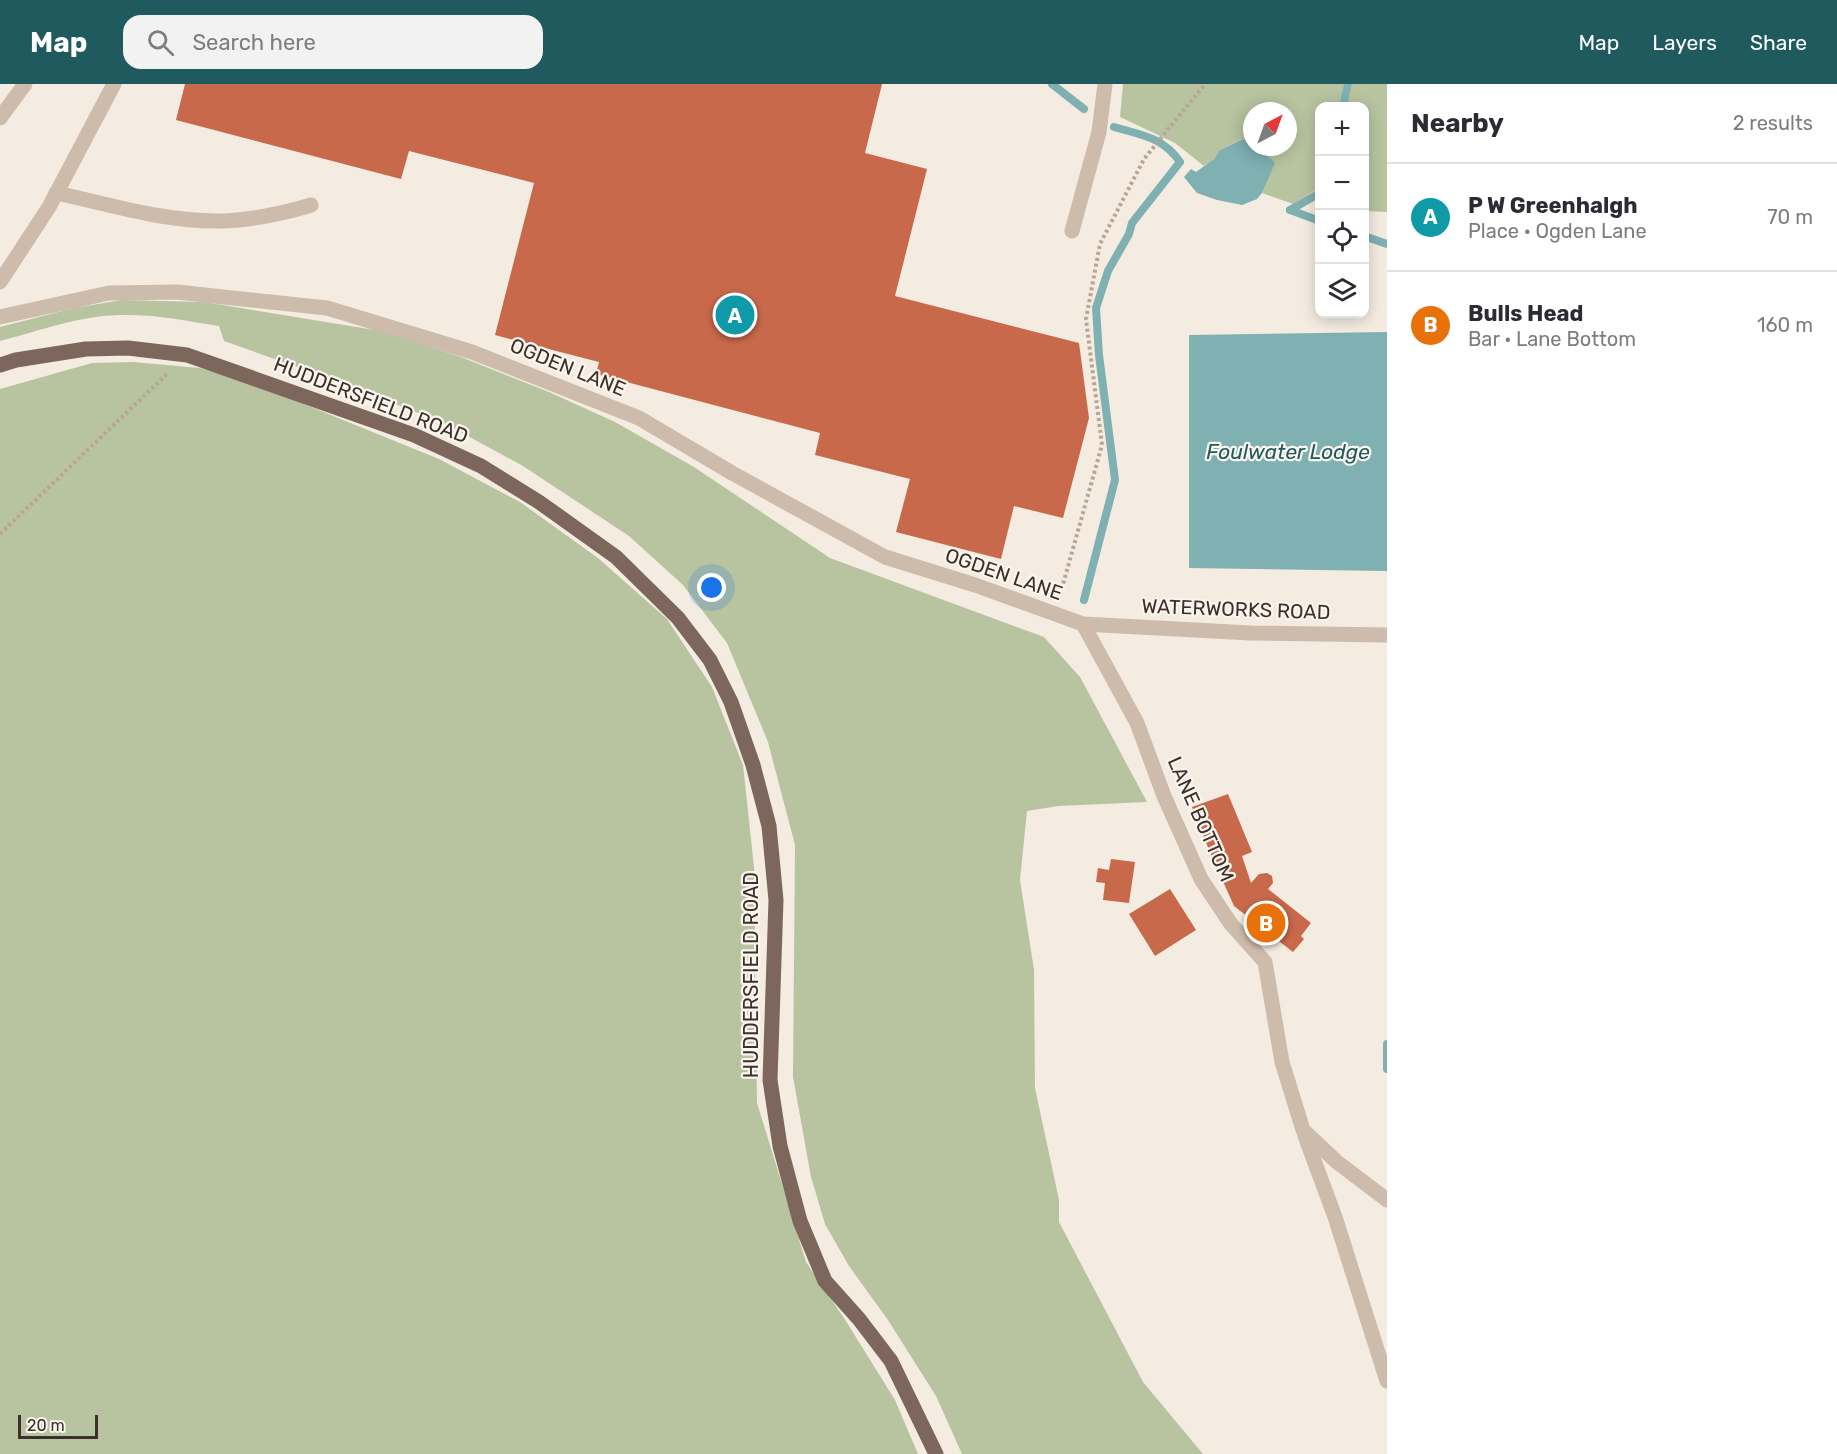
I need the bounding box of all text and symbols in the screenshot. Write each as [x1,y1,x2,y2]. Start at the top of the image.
search box [123,15,543,69]
text: Map [30,26,87,59]
icon: search [144,26,177,59]
text: Search here [192,29,316,56]
text: Map [1578,30,1619,55]
text: Layers [1652,30,1717,55]
text: Share [1750,30,1807,55]
north arrow [1243,102,1297,156]
map controls [1315,102,1369,318]
button: + [1315,102,1369,156]
text: Nearby [1411,108,1504,139]
text: 2 results [1733,111,1813,135]
button: − [1315,156,1369,210]
text: P W Greenhalgh [1468,192,1638,219]
text: A [1423,205,1438,229]
text: 70 m [1767,205,1813,229]
button: locate [1315,210,1369,264]
text: Place · Ogden Lane [1468,219,1647,243]
button: layers [1315,264,1369,318]
pin: A [716,292,754,338]
text: Bulls Head [1468,300,1583,327]
text: B [1423,313,1438,337]
text: 160 m [1757,313,1813,337]
text: Bar · Lane Bottom [1468,327,1636,351]
street label: OGDEN LANE [507,333,629,401]
street label: HUDDERSFIELD ROAD [270,352,472,448]
water label: Foulwater Lodge [1206,439,1370,464]
street label: OGDEN LANE [942,543,1066,605]
your location [697,573,726,602]
street label: WATERWORKS ROAD [1141,594,1331,624]
street label: LANE BOTTOM [1163,753,1239,885]
street label: HUDDERSFIELD ROAD [739,872,763,1078]
pin: B [1246,900,1286,946]
scale bar [18,1412,98,1440]
text: 20 m [27,1416,65,1435]

